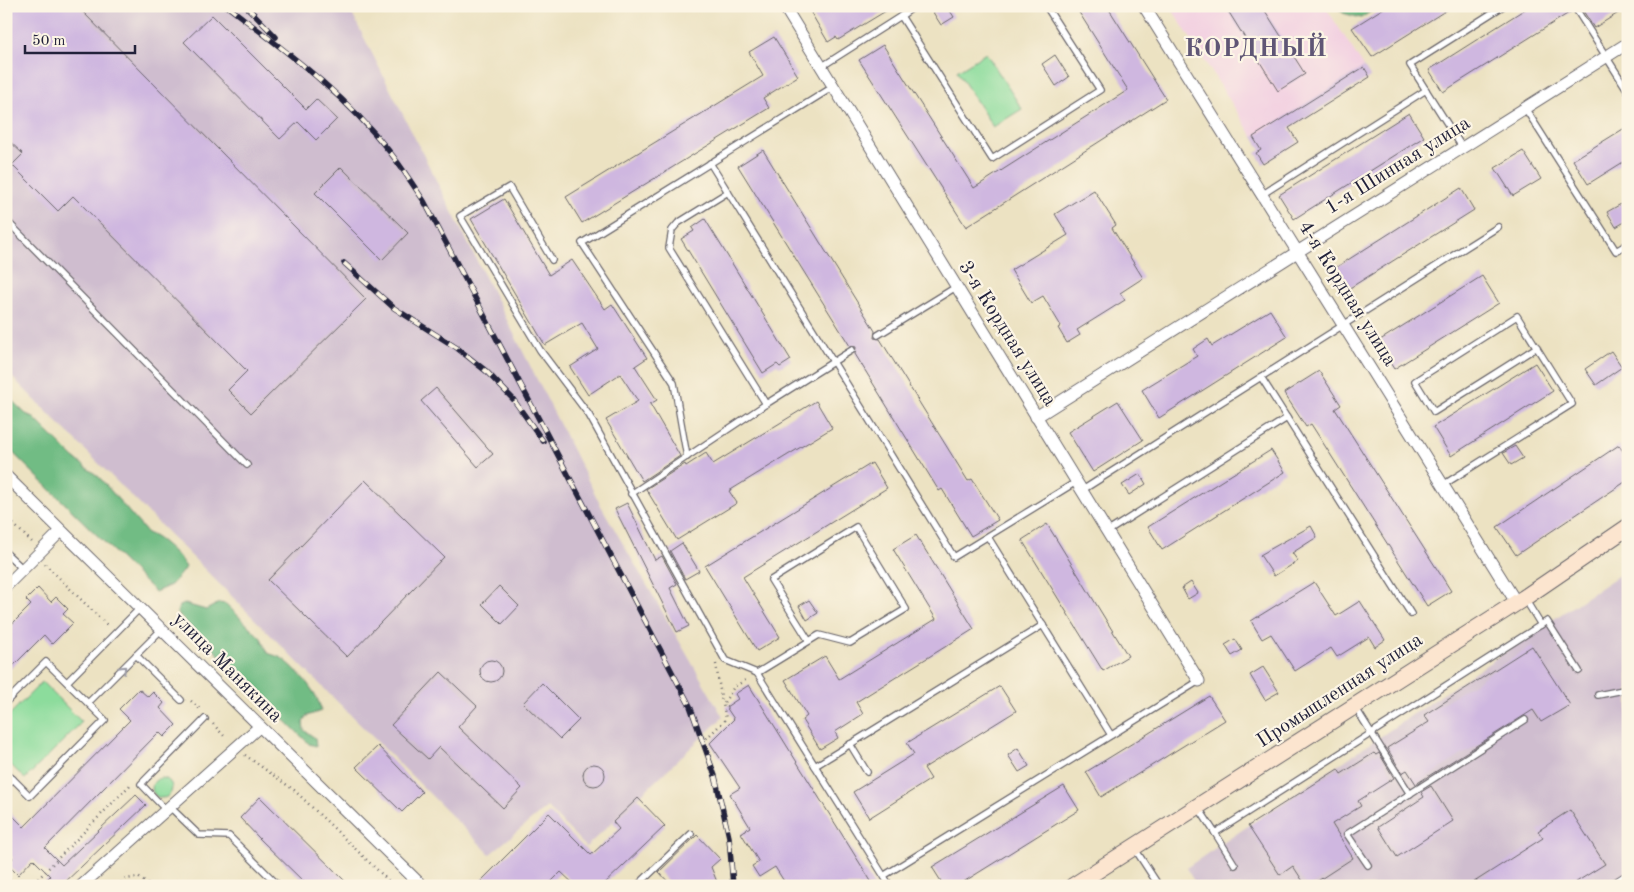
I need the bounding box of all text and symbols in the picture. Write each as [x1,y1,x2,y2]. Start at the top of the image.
scale bar [25,22,135,54]
district label: КОРДНЫЙ [1184,32,1328,62]
text: 50 m [32,34,66,49]
street label: 1-я Шинная улица [1322,113,1474,219]
street label: 4-я Кордная улица [1294,218,1400,370]
street label: 3-я Кордная улица [954,258,1060,410]
street label: улица Манякина [168,609,286,727]
street label: Промышленная улица [1254,630,1427,752]
one-way arrow [117,665,126,674]

